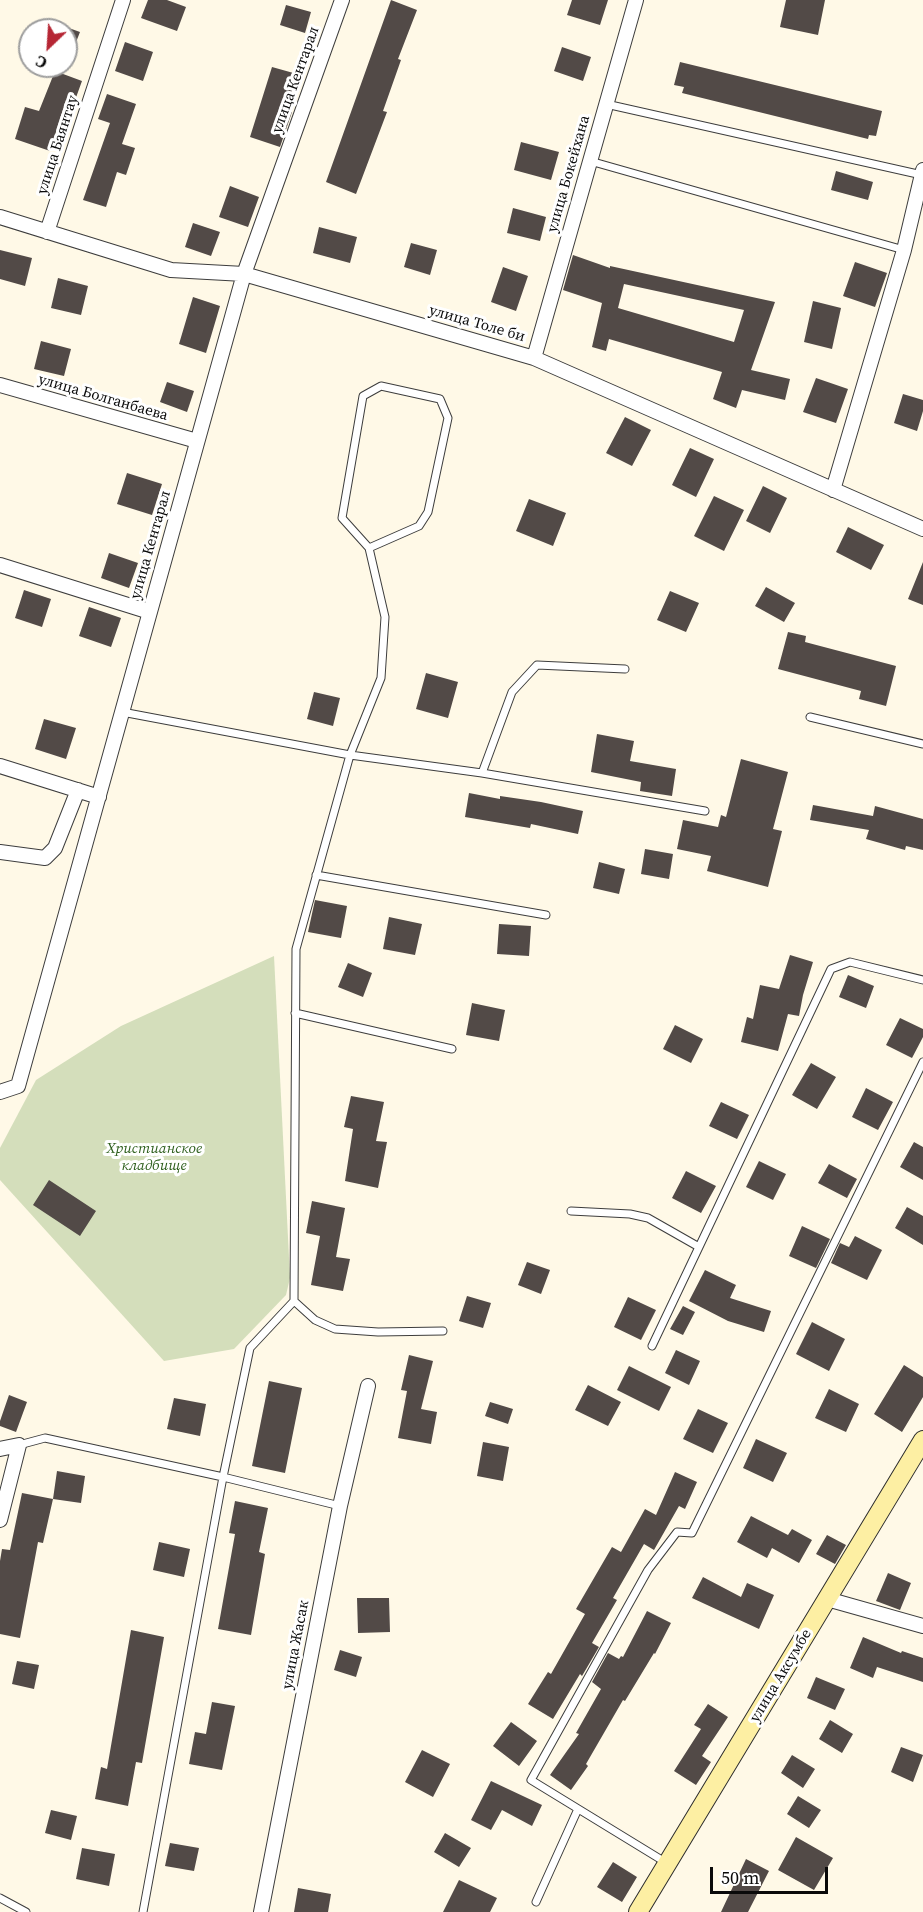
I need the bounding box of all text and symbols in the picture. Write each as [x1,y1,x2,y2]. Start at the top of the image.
north arrow [18,18,78,78]
street label: улица Кентарал [268,24,324,136]
text: С [32,50,50,75]
street label: улица Баянтау [34,93,82,197]
street label: улица Бокейхана [544,113,594,235]
street label: улица Толе би [427,302,527,346]
street label: улица Болганбаева [36,371,170,425]
street label: улица Кентарал [127,489,175,601]
park label: Христианское кладбище [106,1140,202,1175]
street label: улица Жасак [279,1599,313,1691]
street label: улица Аксумбе [746,1626,816,1726]
scale bar [713,1855,832,1893]
text: 50 m [721,1865,759,1890]

